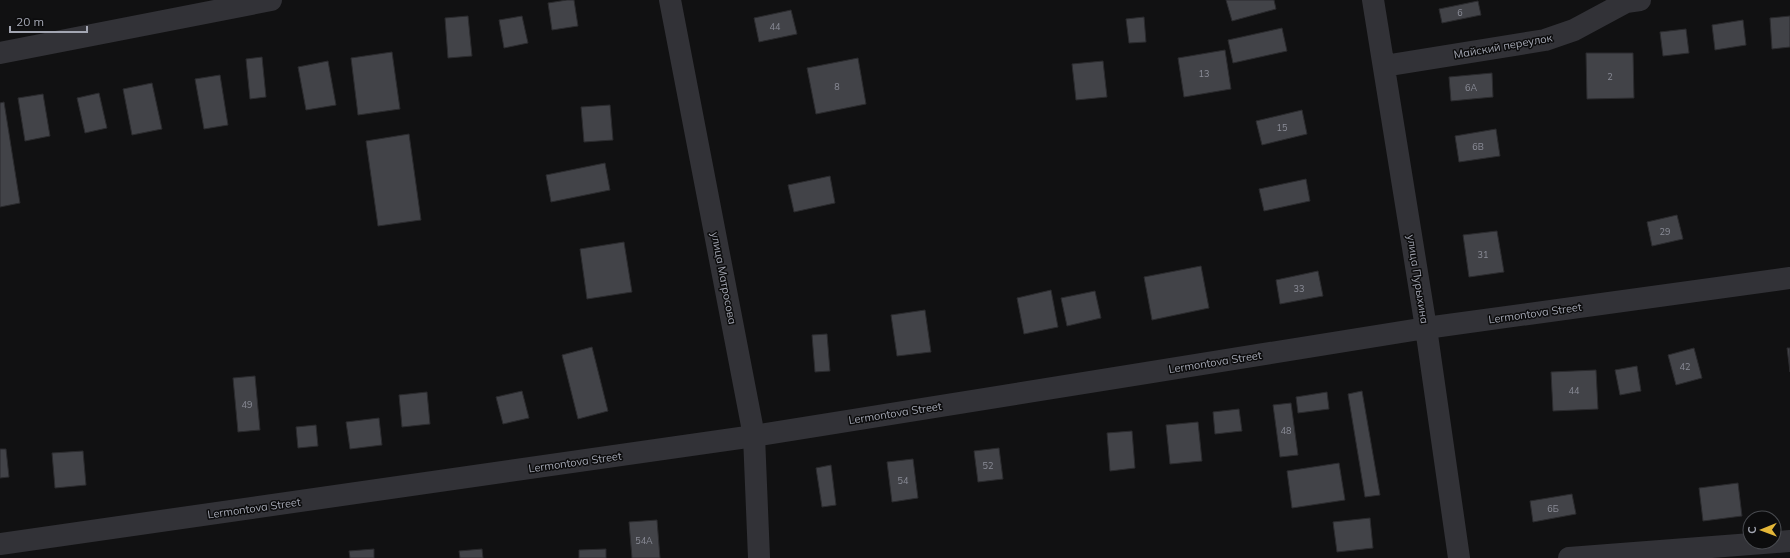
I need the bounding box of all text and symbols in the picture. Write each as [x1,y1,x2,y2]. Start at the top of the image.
house number: 6 [1457,7,1463,18]
scale bar [10,8,87,34]
text: 20 m [16,14,44,29]
house number: 44 [770,21,781,32]
street label: Майский переулок [1453,30,1553,62]
house number: 13 [1199,68,1209,79]
house number: 2 [1607,71,1613,82]
house number: 8 [834,81,840,92]
house number: 6А [1465,82,1477,93]
house number: 15 [1277,122,1288,133]
house number: 6В [1472,141,1484,152]
house number: 29 [1660,226,1670,237]
street label: улица Матросова [708,231,740,325]
street label: улица Пурыхина [1404,233,1432,325]
house number: 31 [1478,249,1488,260]
house number: 33 [1294,283,1304,294]
street label: Lermontova Street [1488,300,1583,326]
street label: Lermontova Street [1168,348,1263,376]
house number: 42 [1680,361,1690,372]
house number: 44 [1569,385,1580,396]
house number: 49 [242,399,252,410]
street label: Lermontova Street [848,399,943,427]
house number: 48 [1281,425,1291,436]
street label: Lermontova Street [528,449,623,475]
house number: 52 [983,460,993,471]
house number: 54 [898,475,909,486]
street label: Lermontova Street [207,495,302,521]
house number: 6Б [1547,503,1559,514]
north arrow [1742,510,1782,550]
text: С [1745,526,1759,534]
house number: 54А [635,535,653,546]

